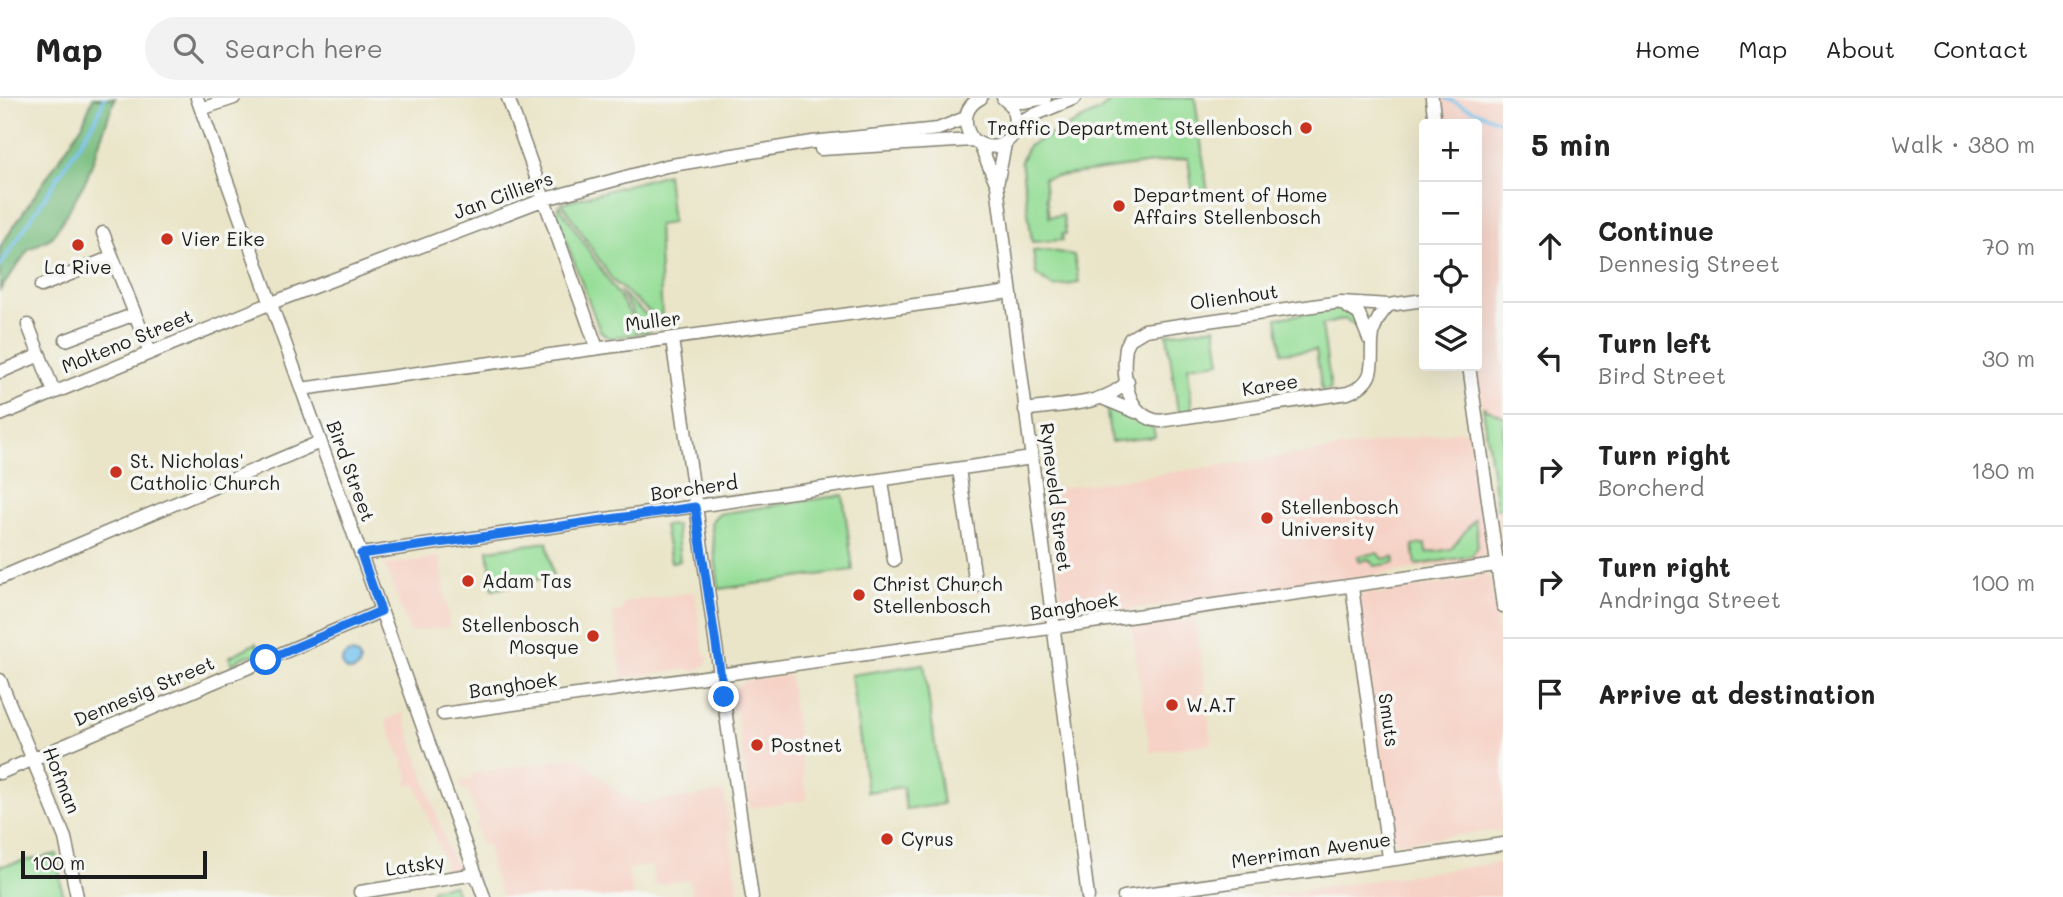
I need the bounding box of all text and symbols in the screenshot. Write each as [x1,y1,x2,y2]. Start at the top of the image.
search box [145,17,635,80]
text: Map [35,27,103,70]
icon: search [169,29,207,67]
text: Search here [225,31,383,65]
text: Home [1635,33,1700,64]
text: Map [1738,33,1787,64]
text: About [1825,33,1895,64]
text: Contact [1933,33,2028,64]
place label: Traffic Department Stellenbosch [987,115,1292,140]
map controls [1419,119,1482,371]
button: + [1419,119,1482,182]
marker: Traffic Department Stellenbosch [1298,120,1314,136]
text: 5 min [1531,124,1611,164]
text: Walk · 380 m [1890,129,2035,159]
street label: Jan Cilliers [450,165,556,224]
place label: Department of Home Affairs Stellenbosch [1133,182,1328,229]
button: − [1419,182,1482,245]
marker: Department of Home Affairs Stellenbosch [1111,198,1127,214]
text: Continue [1598,214,1714,248]
place label: Vier Eike [181,226,265,251]
icon: ahead [1531,227,1569,265]
marker: Vier Eike [159,231,175,247]
text: 70 m [1982,231,2035,261]
marker: La Rive [70,237,86,253]
button: locate [1419,245,1482,308]
text: Dennesig Street [1598,248,1780,278]
place label: La Rive [44,254,112,279]
street label: Olienhout [1188,278,1280,315]
street label: Molteno Street [57,303,196,378]
street label: Muller [623,305,682,336]
button: layers [1419,308,1482,371]
text: Turn left [1598,326,1711,360]
icon: left [1531,339,1569,377]
text: 30 m [1982,343,2035,373]
text: Bird Street [1598,360,1726,390]
street label: Karee [1240,368,1300,401]
street label: Bird Street [322,417,381,525]
street label: Ryneveld Street [1035,421,1078,573]
text: Turn right [1598,438,1731,472]
place label: St. Nicholas' Catholic Church [130,448,280,495]
icon: right [1531,451,1569,489]
text: 180 m [1971,455,2035,485]
marker: St. Nicholas' Catholic Church [108,464,124,480]
street label: Borcherd [649,469,739,506]
text: Borcherd [1598,472,1704,502]
place label: Stellenbosch University [1281,494,1398,541]
marker: Stellenbosch University [1259,510,1275,526]
text: Turn right [1598,550,1731,584]
icon: right [1531,563,1569,601]
text: 100 m [1971,567,2035,597]
place label: Adam Tas [482,568,572,593]
place label: Christ Church Stellenbosch [873,571,1002,618]
marker: Adam Tas [460,573,476,589]
text: Andringa Street [1598,584,1781,614]
street label: Banghoek [1028,586,1120,625]
marker: Christ Church Stellenbosch [851,587,867,603]
place label: Stellenbosch Mosque [462,612,579,659]
marker: Stellenbosch Mosque [585,628,601,644]
route start [250,644,281,675]
street label: Dennesig Street [70,650,218,731]
street label: Banghoek [467,666,559,703]
icon: arrive [1531,675,1569,713]
text: Arrive at destination [1598,677,1875,711]
route end [708,681,739,712]
place label: W.A.T [1186,692,1236,717]
street label: Smuts [1373,692,1406,748]
marker: W.A.T [1164,697,1180,713]
place label: Postnet [771,732,842,757]
marker: Postnet [749,737,765,753]
street label: Hofman [38,743,87,817]
place label: Cyrus [901,826,954,851]
street label: Merriman Avenue [1229,826,1392,873]
marker: Cyrus [879,831,895,847]
scale bar [21,848,206,880]
street label: Latsky [384,848,446,881]
text: 100 m [32,850,85,875]

